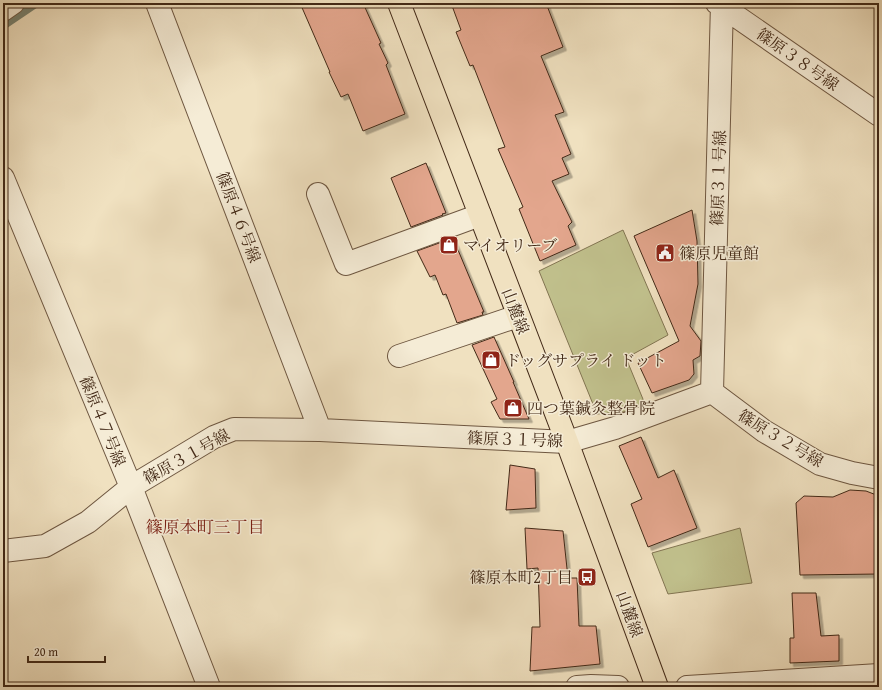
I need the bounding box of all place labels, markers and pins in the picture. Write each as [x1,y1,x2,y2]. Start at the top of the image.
place label: マイオリーブ [463,233,557,257]
shop icon: マイオリーブ [438,234,460,256]
place label: 篠原児童館 [679,241,759,265]
public building icon: 篠原児童館 [654,242,676,264]
place label: ドッグサプライ ドット [505,348,667,372]
shop icon: ドッグサプライ ドット [480,349,502,371]
place label: 四つ葉鍼灸整骨院 [527,396,655,420]
shop icon: 四つ葉鍼灸整骨院 [502,397,524,419]
place label: 篠原本町2丁目 [469,565,573,589]
bus stop icon: 篠原本町2丁目 [576,566,598,588]

